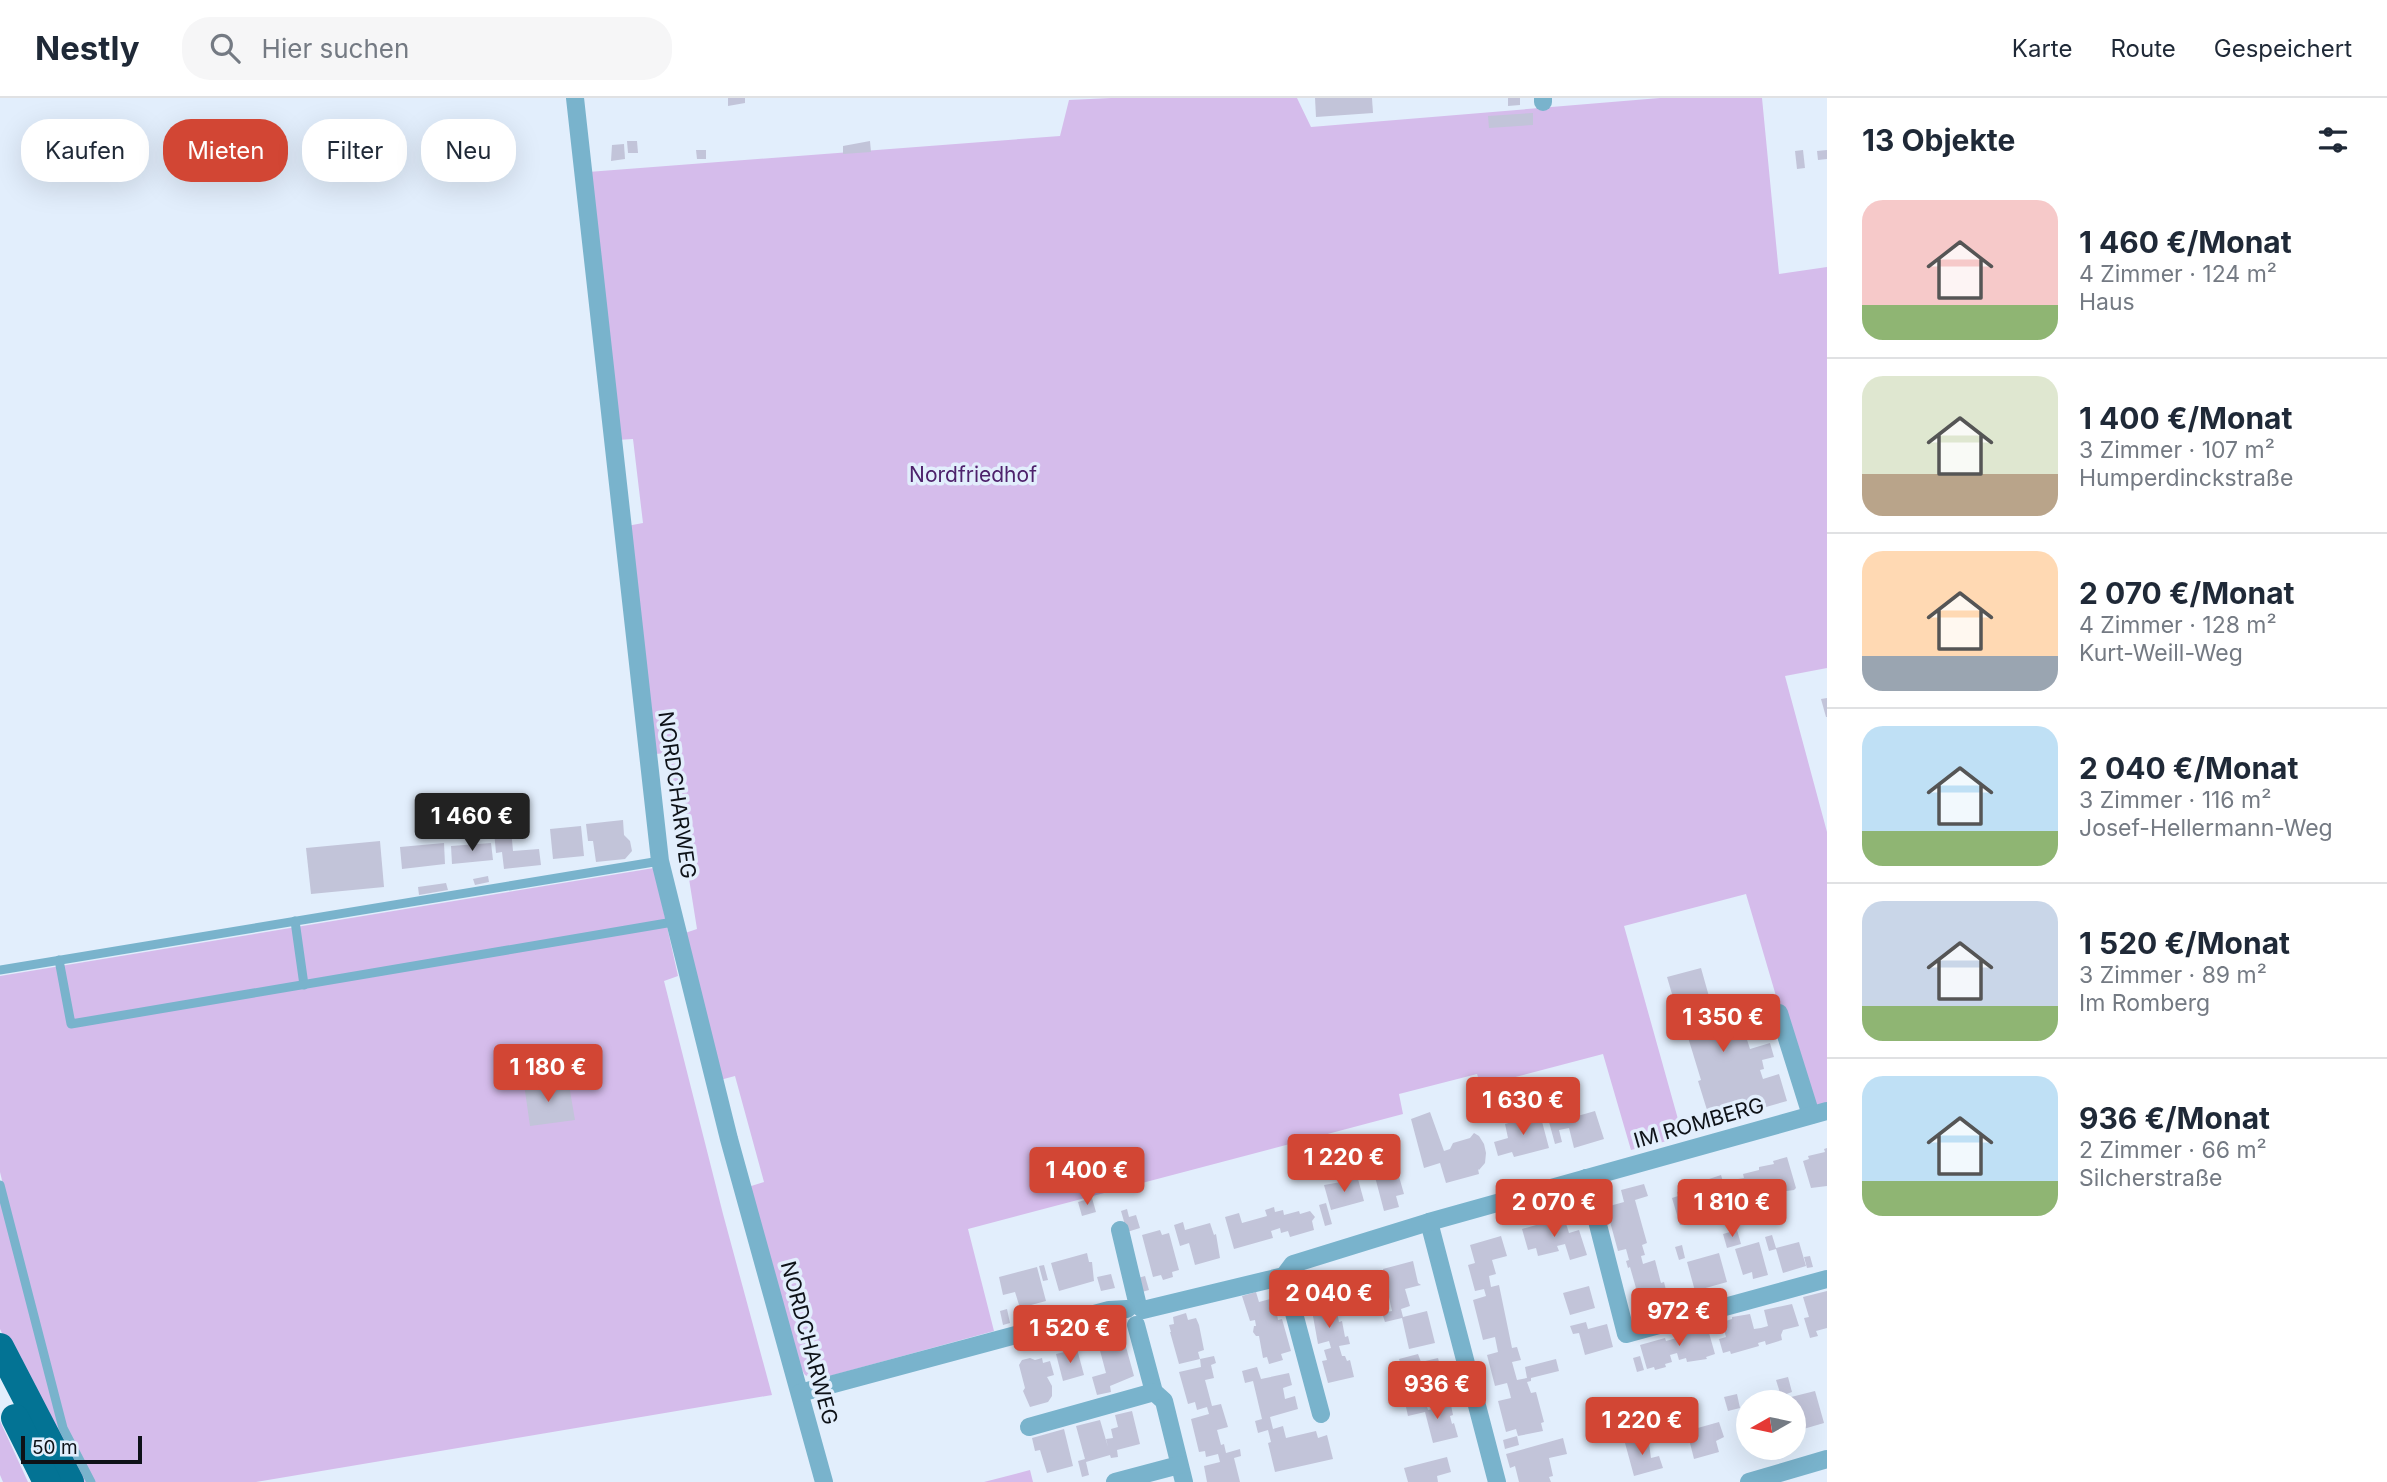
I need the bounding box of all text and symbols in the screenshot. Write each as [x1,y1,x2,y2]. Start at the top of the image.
search box [182,17,672,80]
text: Nestly [35,28,140,68]
icon: search [206,29,244,67]
text: Hier suchen [262,33,409,64]
text: Karte [2012,34,2072,63]
text: Route [2110,34,2176,63]
text: Gespeichert [2214,34,2352,63]
chip: Kaufen [21,119,149,182]
chip: Mieten [163,119,288,182]
chip: Filter [302,119,407,182]
chip: Neu [421,119,516,182]
icon: filters [2314,121,2352,159]
text: 13 Objekte [1862,122,2015,158]
text: 1 460 €/Monat [2079,224,2292,260]
icon: home [1918,228,2002,312]
text: 4 Zimmer · 124 m² [2079,260,2277,288]
text: Haus [2079,288,2135,316]
text: 1 400 €/Monat [2079,400,2293,436]
icon: home [1918,404,2002,488]
text: 3 Zimmer · 107 m² [2079,436,2275,464]
park label: Nordfriedhof [909,462,1037,487]
text: Humperdinckstraße [2079,464,2293,492]
text: 2 070 €/Monat [2079,575,2295,611]
icon: home [1918,579,2002,663]
text: 4 Zimmer · 128 m² [2079,611,2277,639]
text: Kurt-Weill-Weg [2079,639,2243,667]
street label: NORDCHARWEG [653,710,702,880]
text: 2 040 €/Monat [2079,750,2298,786]
icon: home [1918,754,2002,838]
text: 3 Zimmer · 116 m² [2079,786,2271,814]
pin: 1 460 € [407,794,537,853]
text: 1 460 € [431,802,513,830]
text: Josef-Hellermann-Weg [2079,814,2333,842]
text: 1 520 €/Monat [2079,925,2290,961]
icon: home [1918,929,2002,1013]
text: 3 Zimmer · 89 m² [2079,961,2267,989]
text: Im Romberg [2079,989,2210,1017]
pin: 1 350 € [1658,995,1788,1054]
text: 1 350 € [1682,1003,1764,1031]
pin: 1 180 € [483,1044,613,1104]
text: 1 180 € [510,1053,586,1081]
pin: 1 630 € [1458,1077,1588,1137]
text: 1 630 € [1482,1086,1564,1114]
street label: IM ROMBERG [1631,1092,1767,1153]
text: 936 €/Monat [2079,1100,2270,1136]
icon: home [1918,1104,2002,1188]
pin: 1 220 € [1279,1134,1409,1194]
text: 2 Zimmer · 66 m² [2079,1136,2267,1164]
text: 1 220 € [1303,1143,1385,1171]
pin: 1 400 € [1022,1148,1152,1207]
text: 1 400 € [1045,1156,1129,1184]
text: Silcherstraße [2079,1164,2223,1192]
pin: 2 070 € [1489,1180,1619,1239]
pin: 1 810 € [1667,1180,1797,1239]
text: 2 070 € [1512,1188,1596,1216]
text: 1 810 € [1694,1188,1770,1216]
street label: NORDCHARWEG [776,1258,843,1427]
pin: 2 040 € [1264,1270,1394,1330]
text: 2 040 € [1285,1279,1373,1307]
pin: 972 € [1630,1288,1728,1348]
text: 972 € [1647,1297,1711,1325]
pin: 1 520 € [1005,1306,1135,1365]
text: 1 520 € [1029,1314,1111,1342]
pin: 936 € [1388,1362,1486,1421]
text: 936 € [1404,1370,1470,1398]
north arrow [1736,1390,1806,1460]
map controls [1736,1390,1806,1460]
pin: 1 220 € [1577,1398,1707,1457]
text: 1 220 € [1601,1406,1683,1434]
scale bar [21,1433,142,1465]
text: 50 m [32,1436,78,1459]

